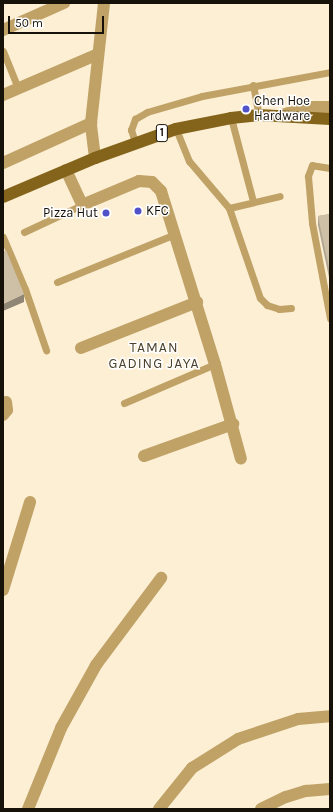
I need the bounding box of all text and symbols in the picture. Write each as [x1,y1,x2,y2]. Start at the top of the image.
scale bar [10,8,106,34]
text: 50 m [15,16,43,30]
place label: Chen Hoe Hardware [254,94,310,125]
marker: Chen Hoe Hardware [241,104,251,114]
road number: 1 [155,123,169,143]
place label: KFC [146,203,169,219]
place label: Pizza Hut [43,205,98,221]
marker: KFC [133,206,143,216]
marker: Pizza Hut [101,208,111,218]
district label: TAMAN GADING JAYA [108,340,200,372]

